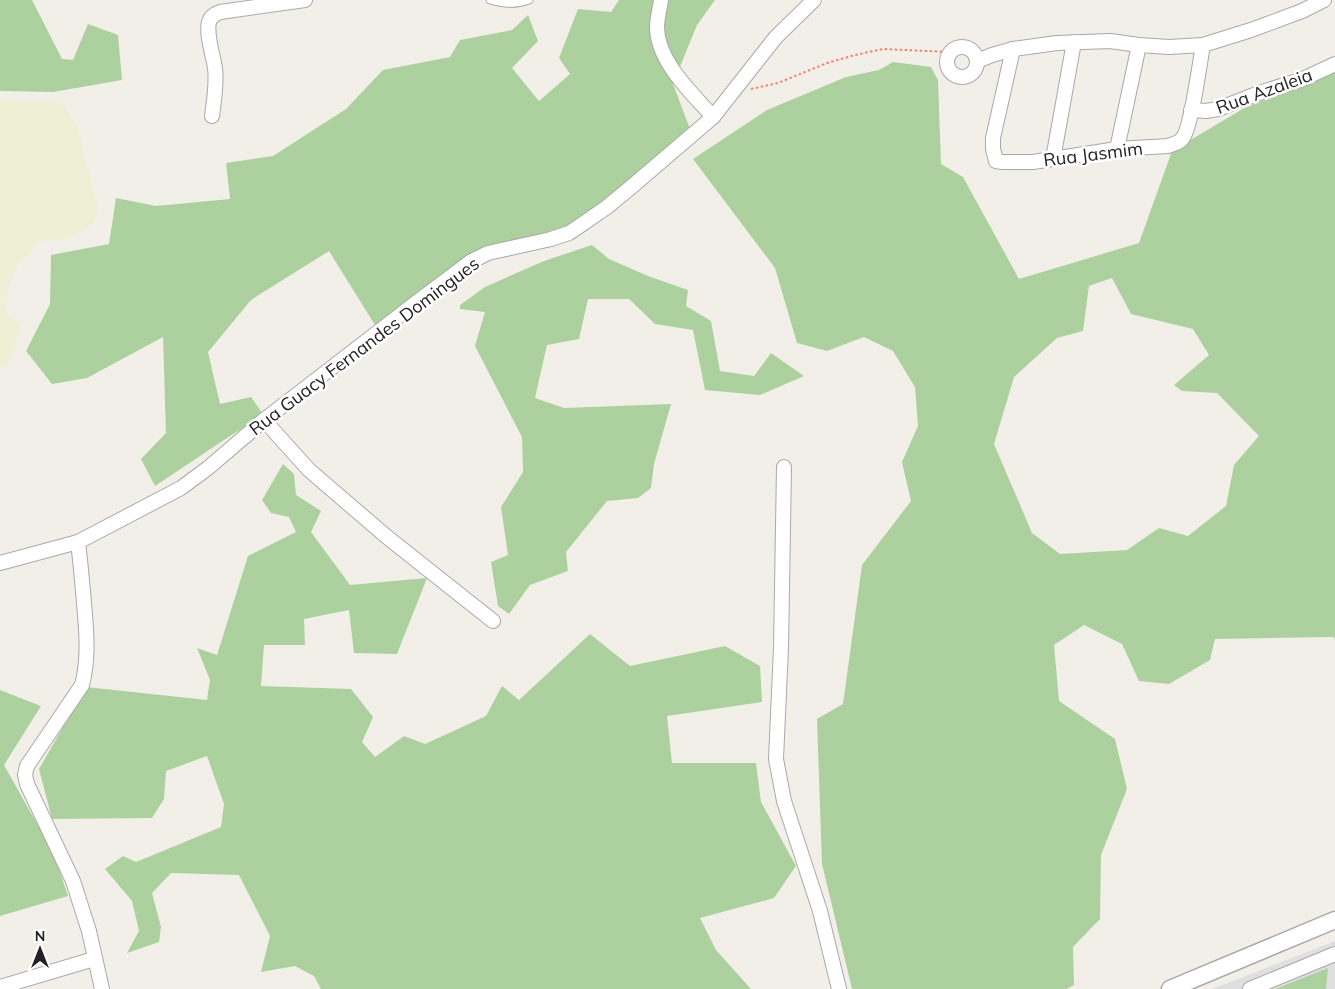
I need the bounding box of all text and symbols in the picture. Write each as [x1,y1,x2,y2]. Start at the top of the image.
street label: Rua Azaleia [1213,63,1315,119]
street label: Rua Jasmim [1042,136,1144,172]
street label: Rua Guacy Fernandes Domingues [244,252,484,440]
north arrow [15,924,65,974]
text: N [35,927,45,945]

